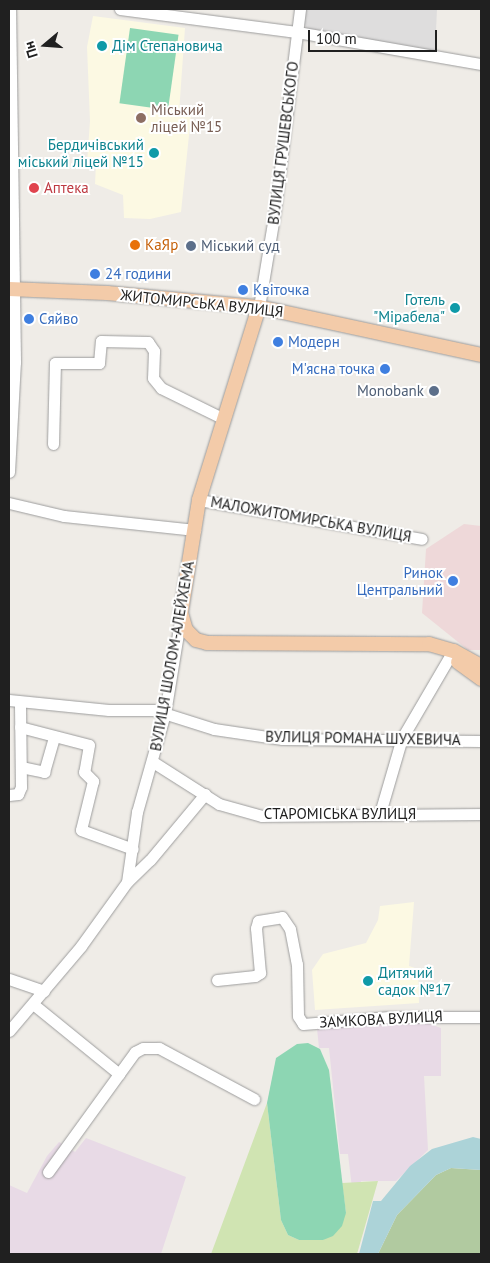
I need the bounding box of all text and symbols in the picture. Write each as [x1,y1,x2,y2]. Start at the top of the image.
north arrow [20,20,70,70]
scale bar [310,20,439,52]
text: 100 m [316,29,357,48]
place label: Дім Степановича [112,37,223,55]
text: Пн [20,39,42,60]
marker: Дім Степановича [96,40,108,52]
street label: ВУЛИЦЯ ГРУШЕВСЬКОГО [264,60,302,226]
place label: Міський ліцей №15 [151,100,222,135]
marker: Міський ліцей №15 [135,112,147,124]
place label: Бердичівський міський ліцей №15 [18,135,144,170]
marker: Бердичівський міський ліцей №15 [148,147,160,159]
place label: Аптека [44,179,89,197]
marker: Аптека [28,182,40,194]
place label: КаЯр [145,236,178,254]
place label: Міський суд [201,237,280,255]
marker: КаЯр [129,239,141,251]
marker: Міський суд [185,240,197,252]
place label: 24 години [105,265,171,283]
marker: 24 години [89,268,101,280]
place label: Квіточка [253,281,309,299]
marker: Квіточка [237,284,249,296]
street label: ЖИТОМИРСЬКА ВУЛИЦЯ [119,285,285,321]
place label: Готель "Мірабела" [373,290,445,325]
marker: Готель "Мірабела" [449,302,461,314]
place label: Сяйво [39,310,78,328]
marker: Сяйво [23,313,35,325]
place label: Модерн [288,333,340,351]
marker: Модерн [272,336,284,348]
place label: М'ясна точка [291,360,375,378]
marker: М'ясна точка [379,363,391,375]
place label: Monobank [357,382,424,400]
marker: Monobank [428,385,440,397]
street label: МАЛОЖИТОМИРСЬКА ВУЛИЦЯ [209,492,413,546]
street label: ВУЛИЦЯ ШОЛОМ-АЛЕЙХЕМА [146,559,198,753]
place label: Ринок Центральний [357,563,443,598]
marker: Ринок Центральний [447,575,459,587]
street label: ВУЛИЦЯ РОМАНА ШУХЕВИЧА [265,727,461,749]
street label: СТАРОМІСЬКА ВУЛИЦЯ [264,805,416,823]
place label: Дитячий садок №17 [378,963,451,998]
marker: Дитячий садок №17 [362,975,374,987]
street label: ЗАМКОВА ВУЛИЦЯ [318,1007,444,1031]

